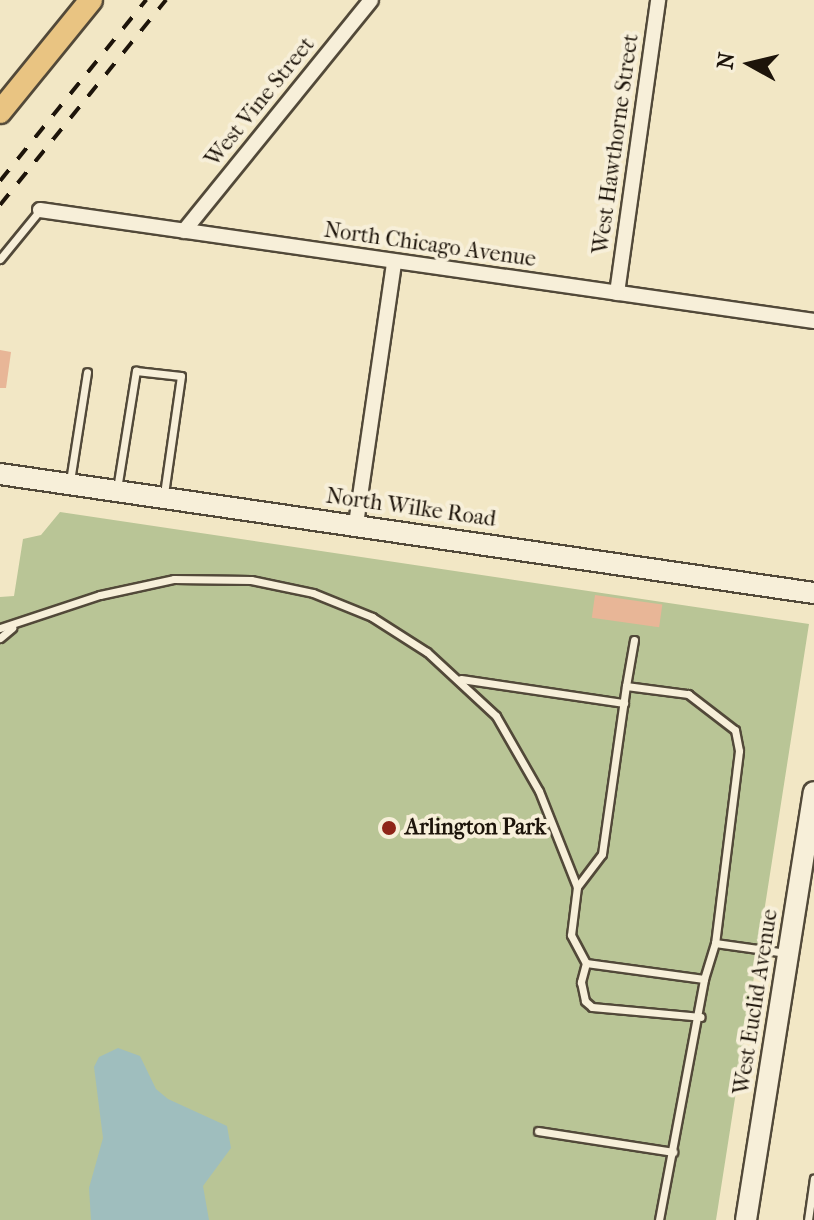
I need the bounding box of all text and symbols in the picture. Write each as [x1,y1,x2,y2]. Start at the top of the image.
north arrow [710,24,790,104]
street label: West Vine Street [200,32,320,172]
street label: West Hawthorne Street [587,32,645,256]
text: N [712,51,740,71]
street label: North Chicago Avenue [322,217,538,273]
street label: North Wilke Road [324,483,498,533]
place label: Arlington Park [405,815,546,841]
marker: Arlington Park [380,819,398,837]
street label: West Euclid Avenue [728,907,784,1097]

